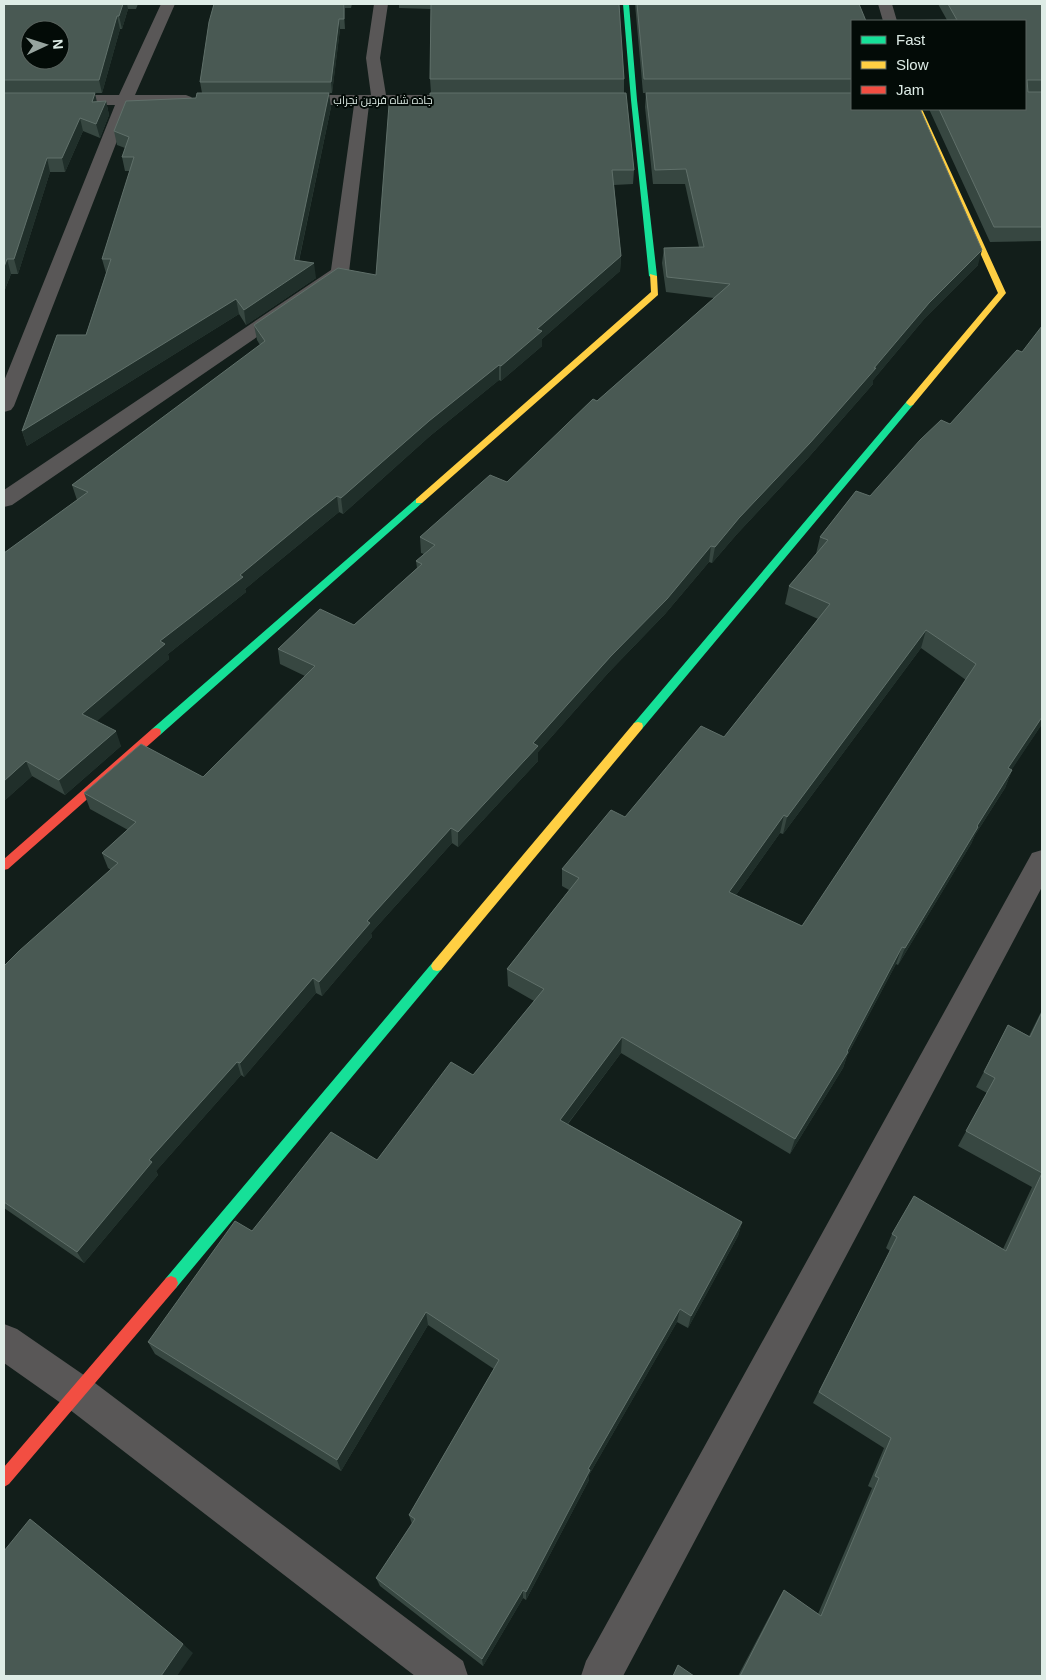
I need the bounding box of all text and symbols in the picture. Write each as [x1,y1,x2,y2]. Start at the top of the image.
north arrow [20,20,70,70]
legend [851,20,1026,110]
text: Fast [896,31,926,48]
text: N [50,38,66,50]
text: Slow [896,56,929,73]
text: Jam [896,81,924,98]
street label: جاده شاه فردین نجراب [333,94,433,107]

